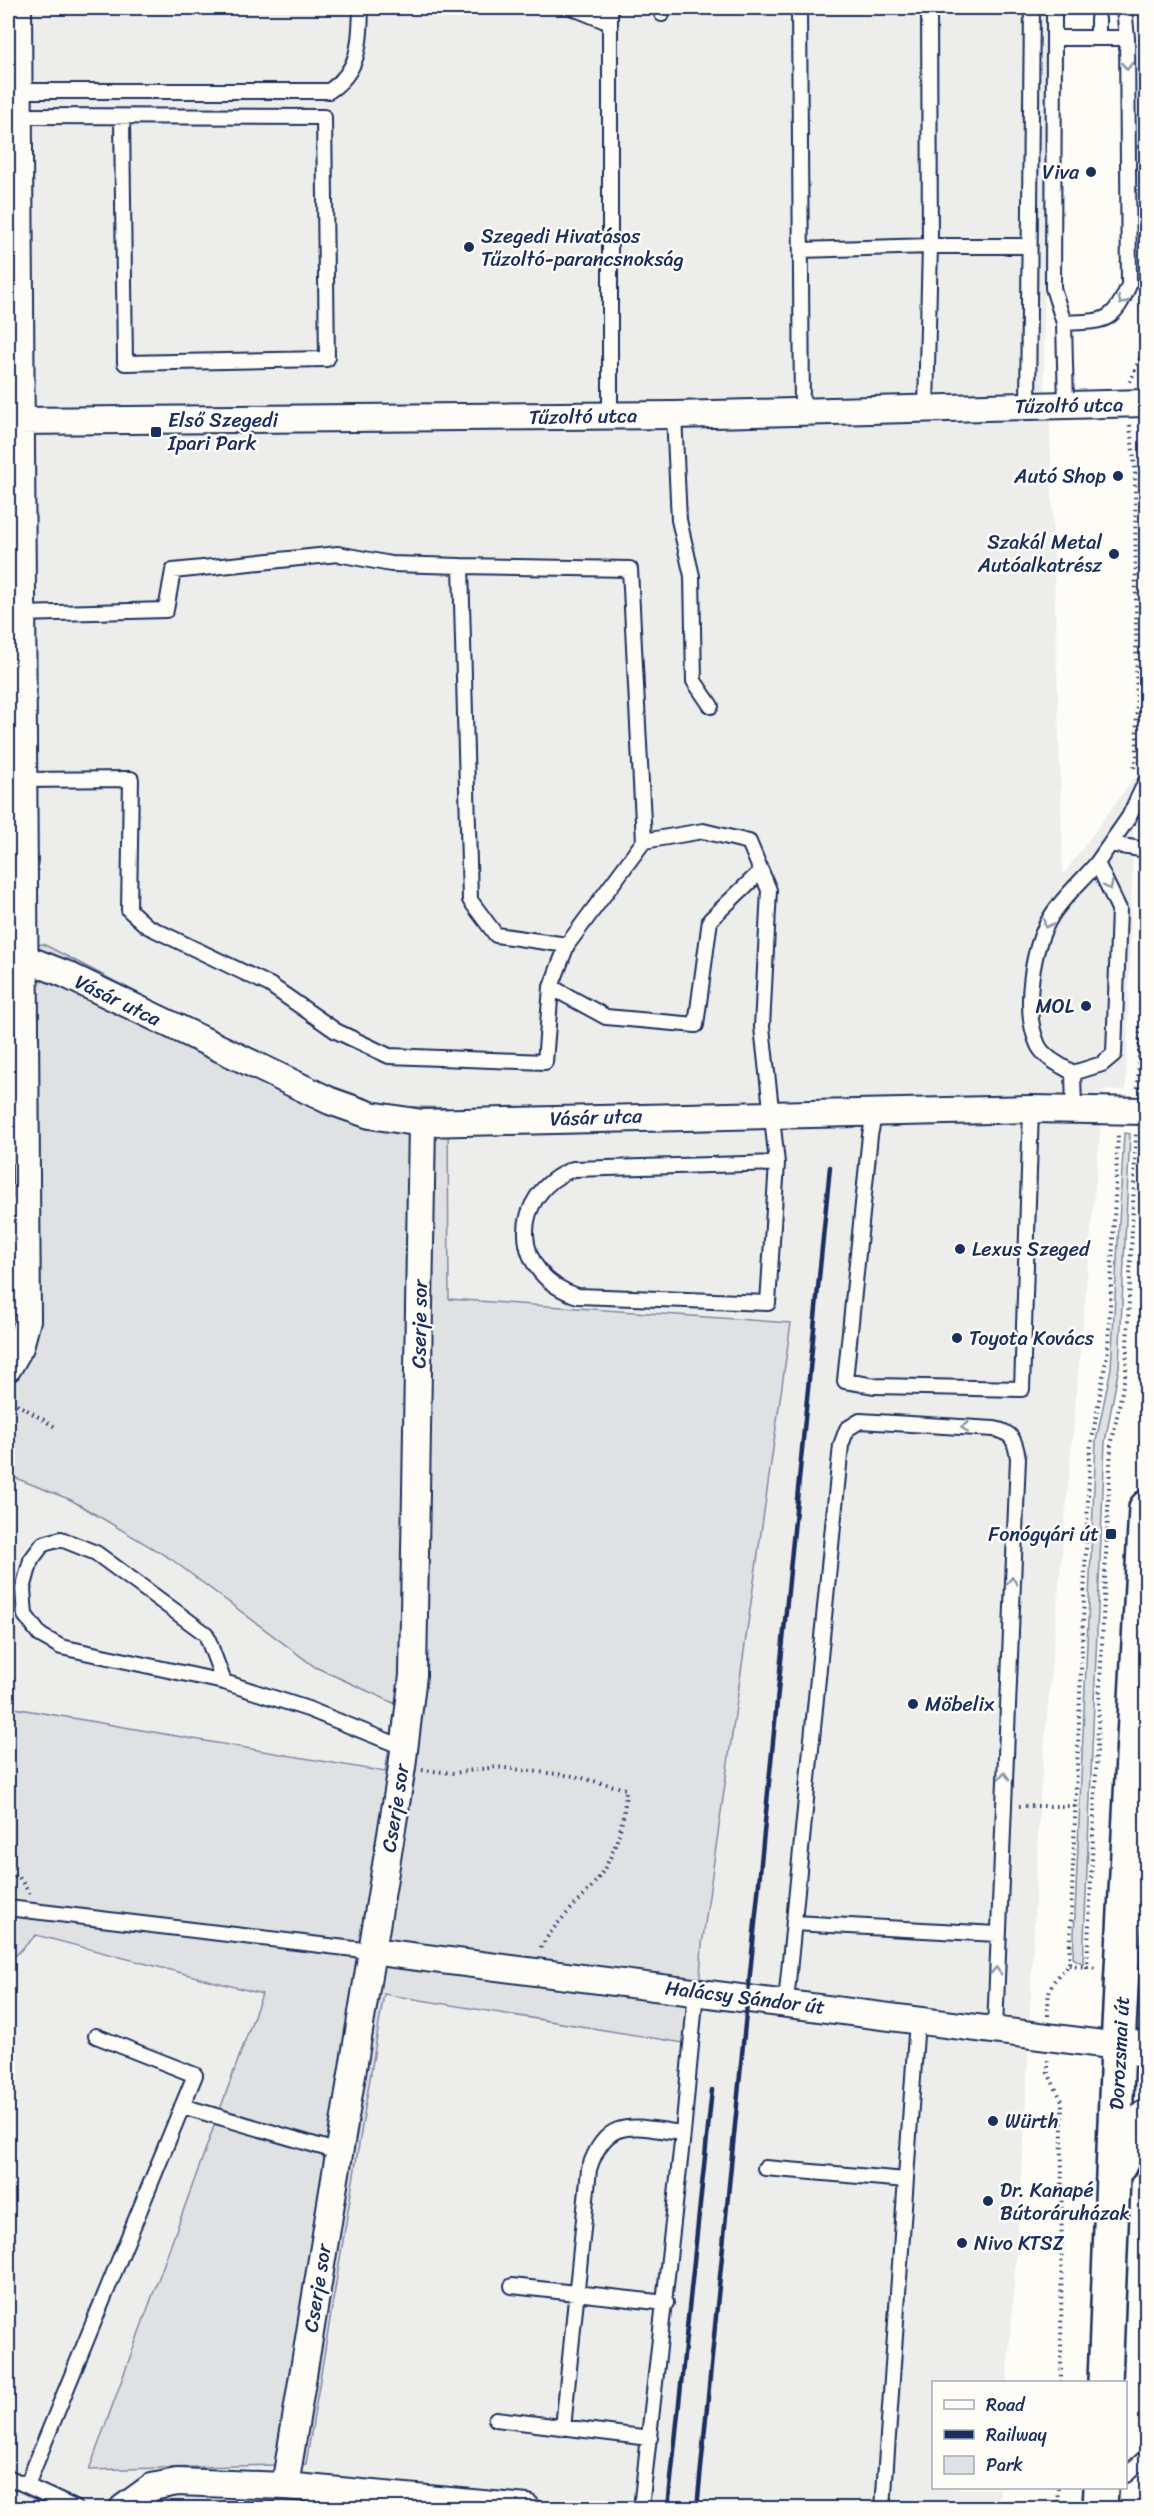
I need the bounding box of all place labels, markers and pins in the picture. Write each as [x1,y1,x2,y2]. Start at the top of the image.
place label: Viva [1042,155,1080,190]
marker: Viva [1084,165,1098,179]
place label: Szegedi Hivatásos Tűzoltó-parancsnokság [481,219,684,277]
marker: Szegedi Hivatásos Tűzoltó-parancsnokság [462,240,476,254]
place label: Első Szegedi Ipari Park [167,403,279,461]
marker: Első Szegedi Ipari Park [149,425,163,439]
place label: Autó Shop [1013,459,1106,494]
marker: Autó Shop [1111,469,1125,483]
place label: Szakál Metal Autóalkatrész [977,525,1103,583]
marker: Szakál Metal Autóalkatrész [1107,547,1121,561]
place label: MOL [1035,989,1075,1024]
marker: MOL [1079,999,1093,1013]
place label: Lexus Szeged [972,1232,1091,1267]
marker: Lexus Szeged [953,1242,967,1256]
place label: Toyota Kovács [969,1321,1095,1356]
marker: Toyota Kovács [950,1331,964,1345]
place label: Fonógyári út [988,1517,1099,1552]
marker: Fonógyári út [1104,1527,1118,1541]
place label: Möbelix [925,1687,995,1722]
marker: Möbelix [906,1697,920,1711]
place label: Würth [1005,2104,1059,2139]
marker: Würth [986,2114,1000,2128]
place label: Dr. Kanapé Bútoráruházak [1000,2173,1130,2231]
marker: Dr. Kanapé Bútoráruházak [981,2194,995,2208]
place label: Nivo KTSZ [974,2226,1065,2261]
marker: Nivo KTSZ [955,2236,969,2250]

